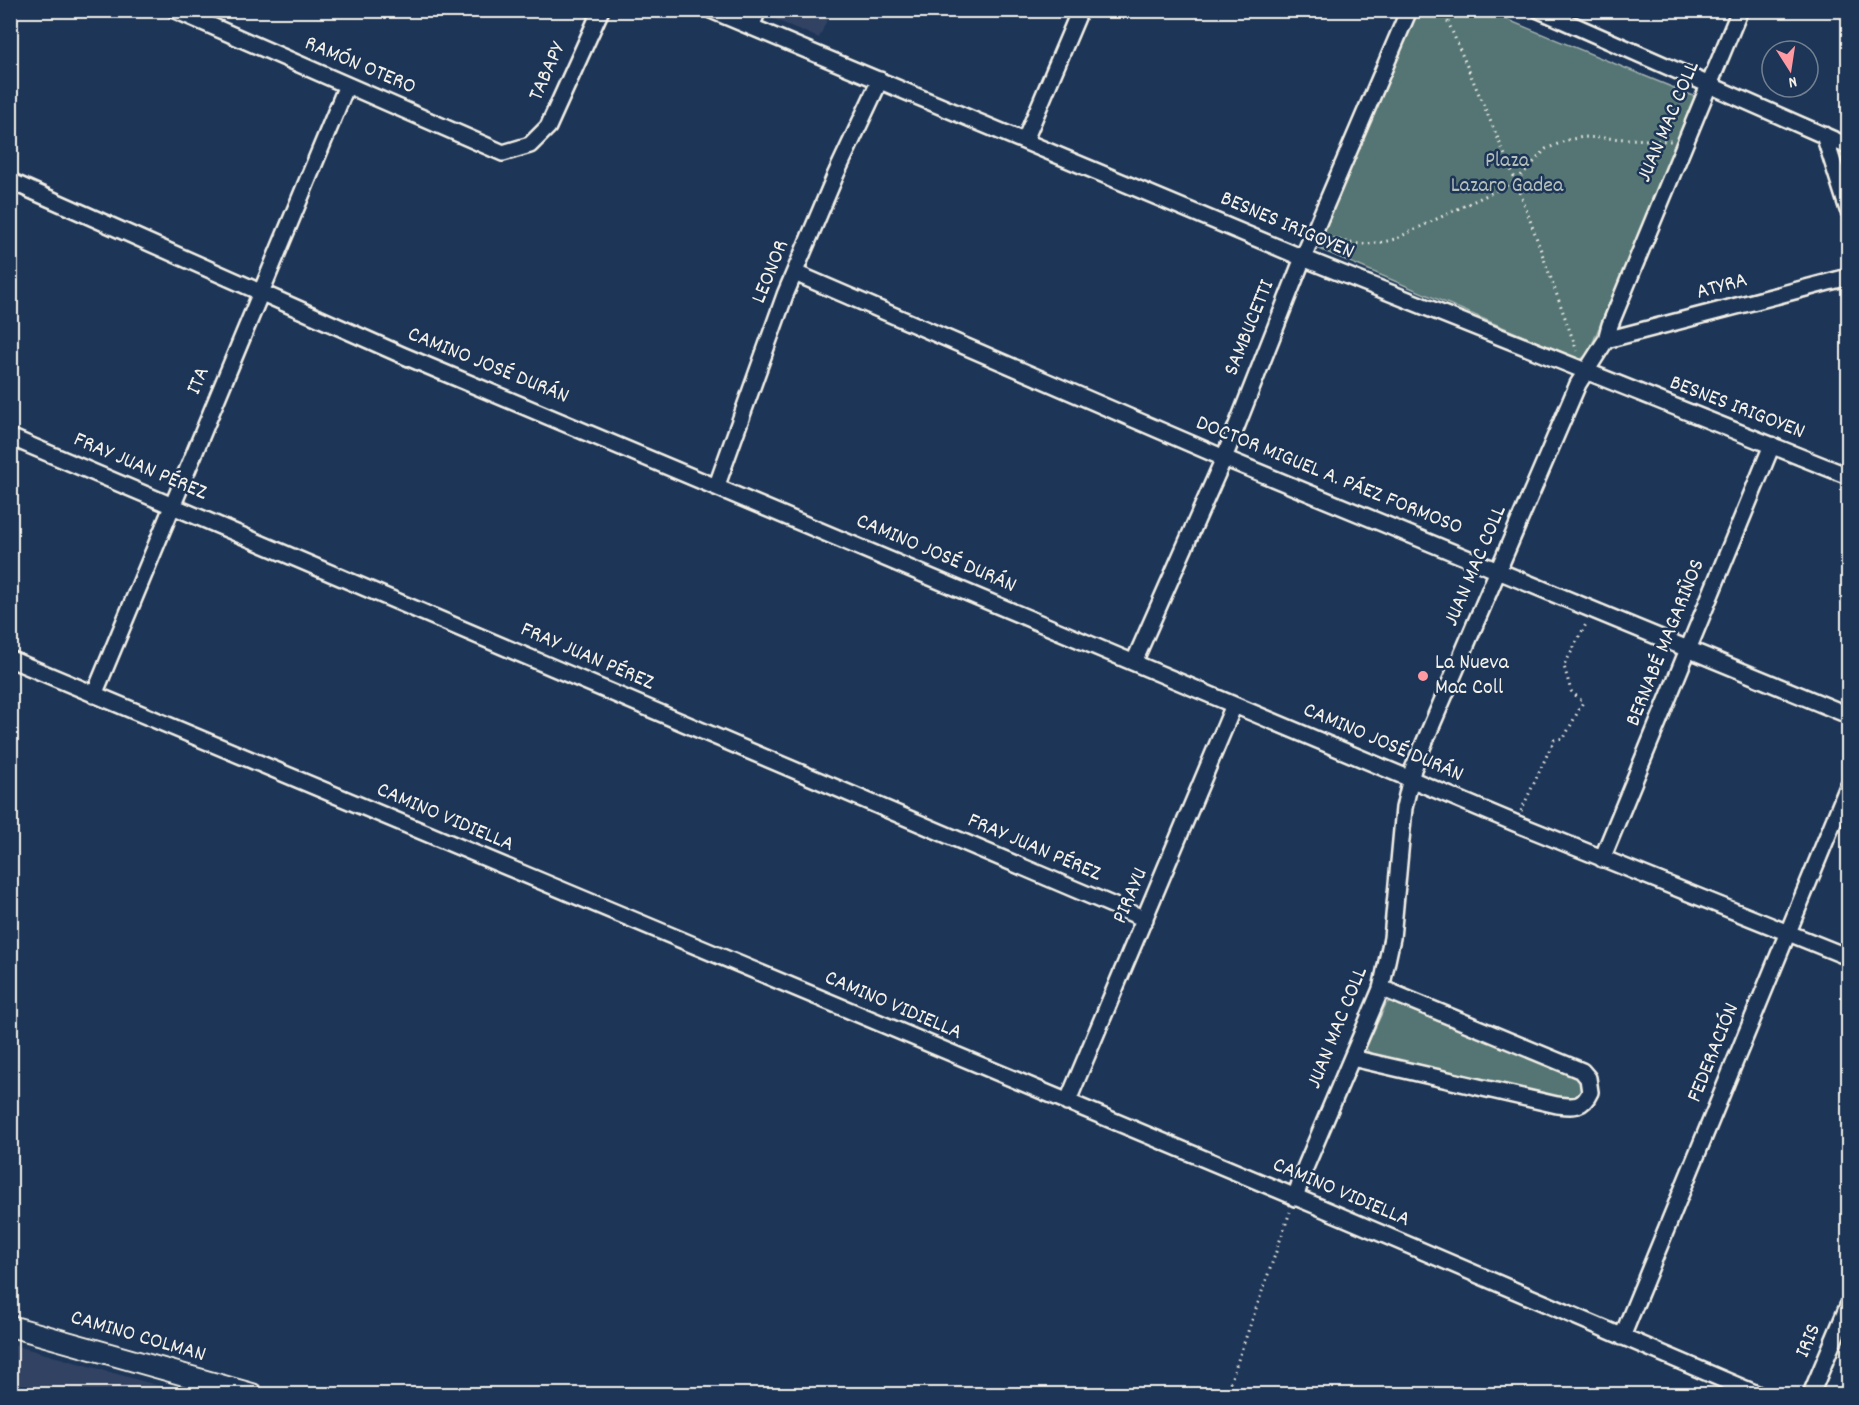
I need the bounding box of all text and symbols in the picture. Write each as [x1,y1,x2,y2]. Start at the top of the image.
street label: RAMÓN OTERO [300,29,420,103]
street label: TABAPY [521,37,575,106]
north arrow [1760,39,1820,99]
street label: JUAN MAC COLL [1630,57,1708,187]
text: N [1786,69,1799,93]
park label: Plaza Lazaro Gadea [1451,146,1564,202]
street label: BESNES IRIGOYEN [1215,184,1359,268]
street label: LEONOR [744,236,798,308]
street label: ATYRA [1693,265,1751,309]
street label: SAMBUCETTI [1217,275,1283,381]
street label: CAMINO JOSÉ DURÁN [403,320,573,412]
street label: ITA [179,362,219,400]
street label: BESNES IRIGOYEN [1665,368,1809,448]
street label: DOCTOR MIGUEL A. PÁEZ FORMOSO [1191,408,1467,544]
street label: FRAY JUAN PÉREZ [68,425,212,509]
street label: JUAN MAC COLL [1437,501,1515,631]
street label: CAMINO JOSÉ DURÁN [851,506,1021,602]
street label: BERNABÉ MAGARIÑOS [1618,555,1714,731]
street label: FRAY JUAN PÉREZ [515,615,659,699]
place label: La Nueva Mac Coll [1435,648,1510,704]
marker: La Nueva Mac Coll [1416,669,1430,683]
street label: CAMINO JOSÉ DURÁN [1298,695,1468,791]
street label: CAMINO VIDIELLA [371,775,519,861]
street label: FRAY JUAN PÉREZ [962,806,1106,890]
street label: PIRAYU [1105,863,1157,929]
street label: JUAN MAC COLL [1299,962,1377,1094]
street label: CAMINO VIDIELLA [819,963,967,1049]
street label: FEDERACIÓN [1680,999,1748,1107]
street label: CAMINO VIDIELLA [1267,1150,1415,1236]
street label: CAMINO COLMAN [67,1303,209,1371]
street label: IRIS [1788,1319,1830,1363]

